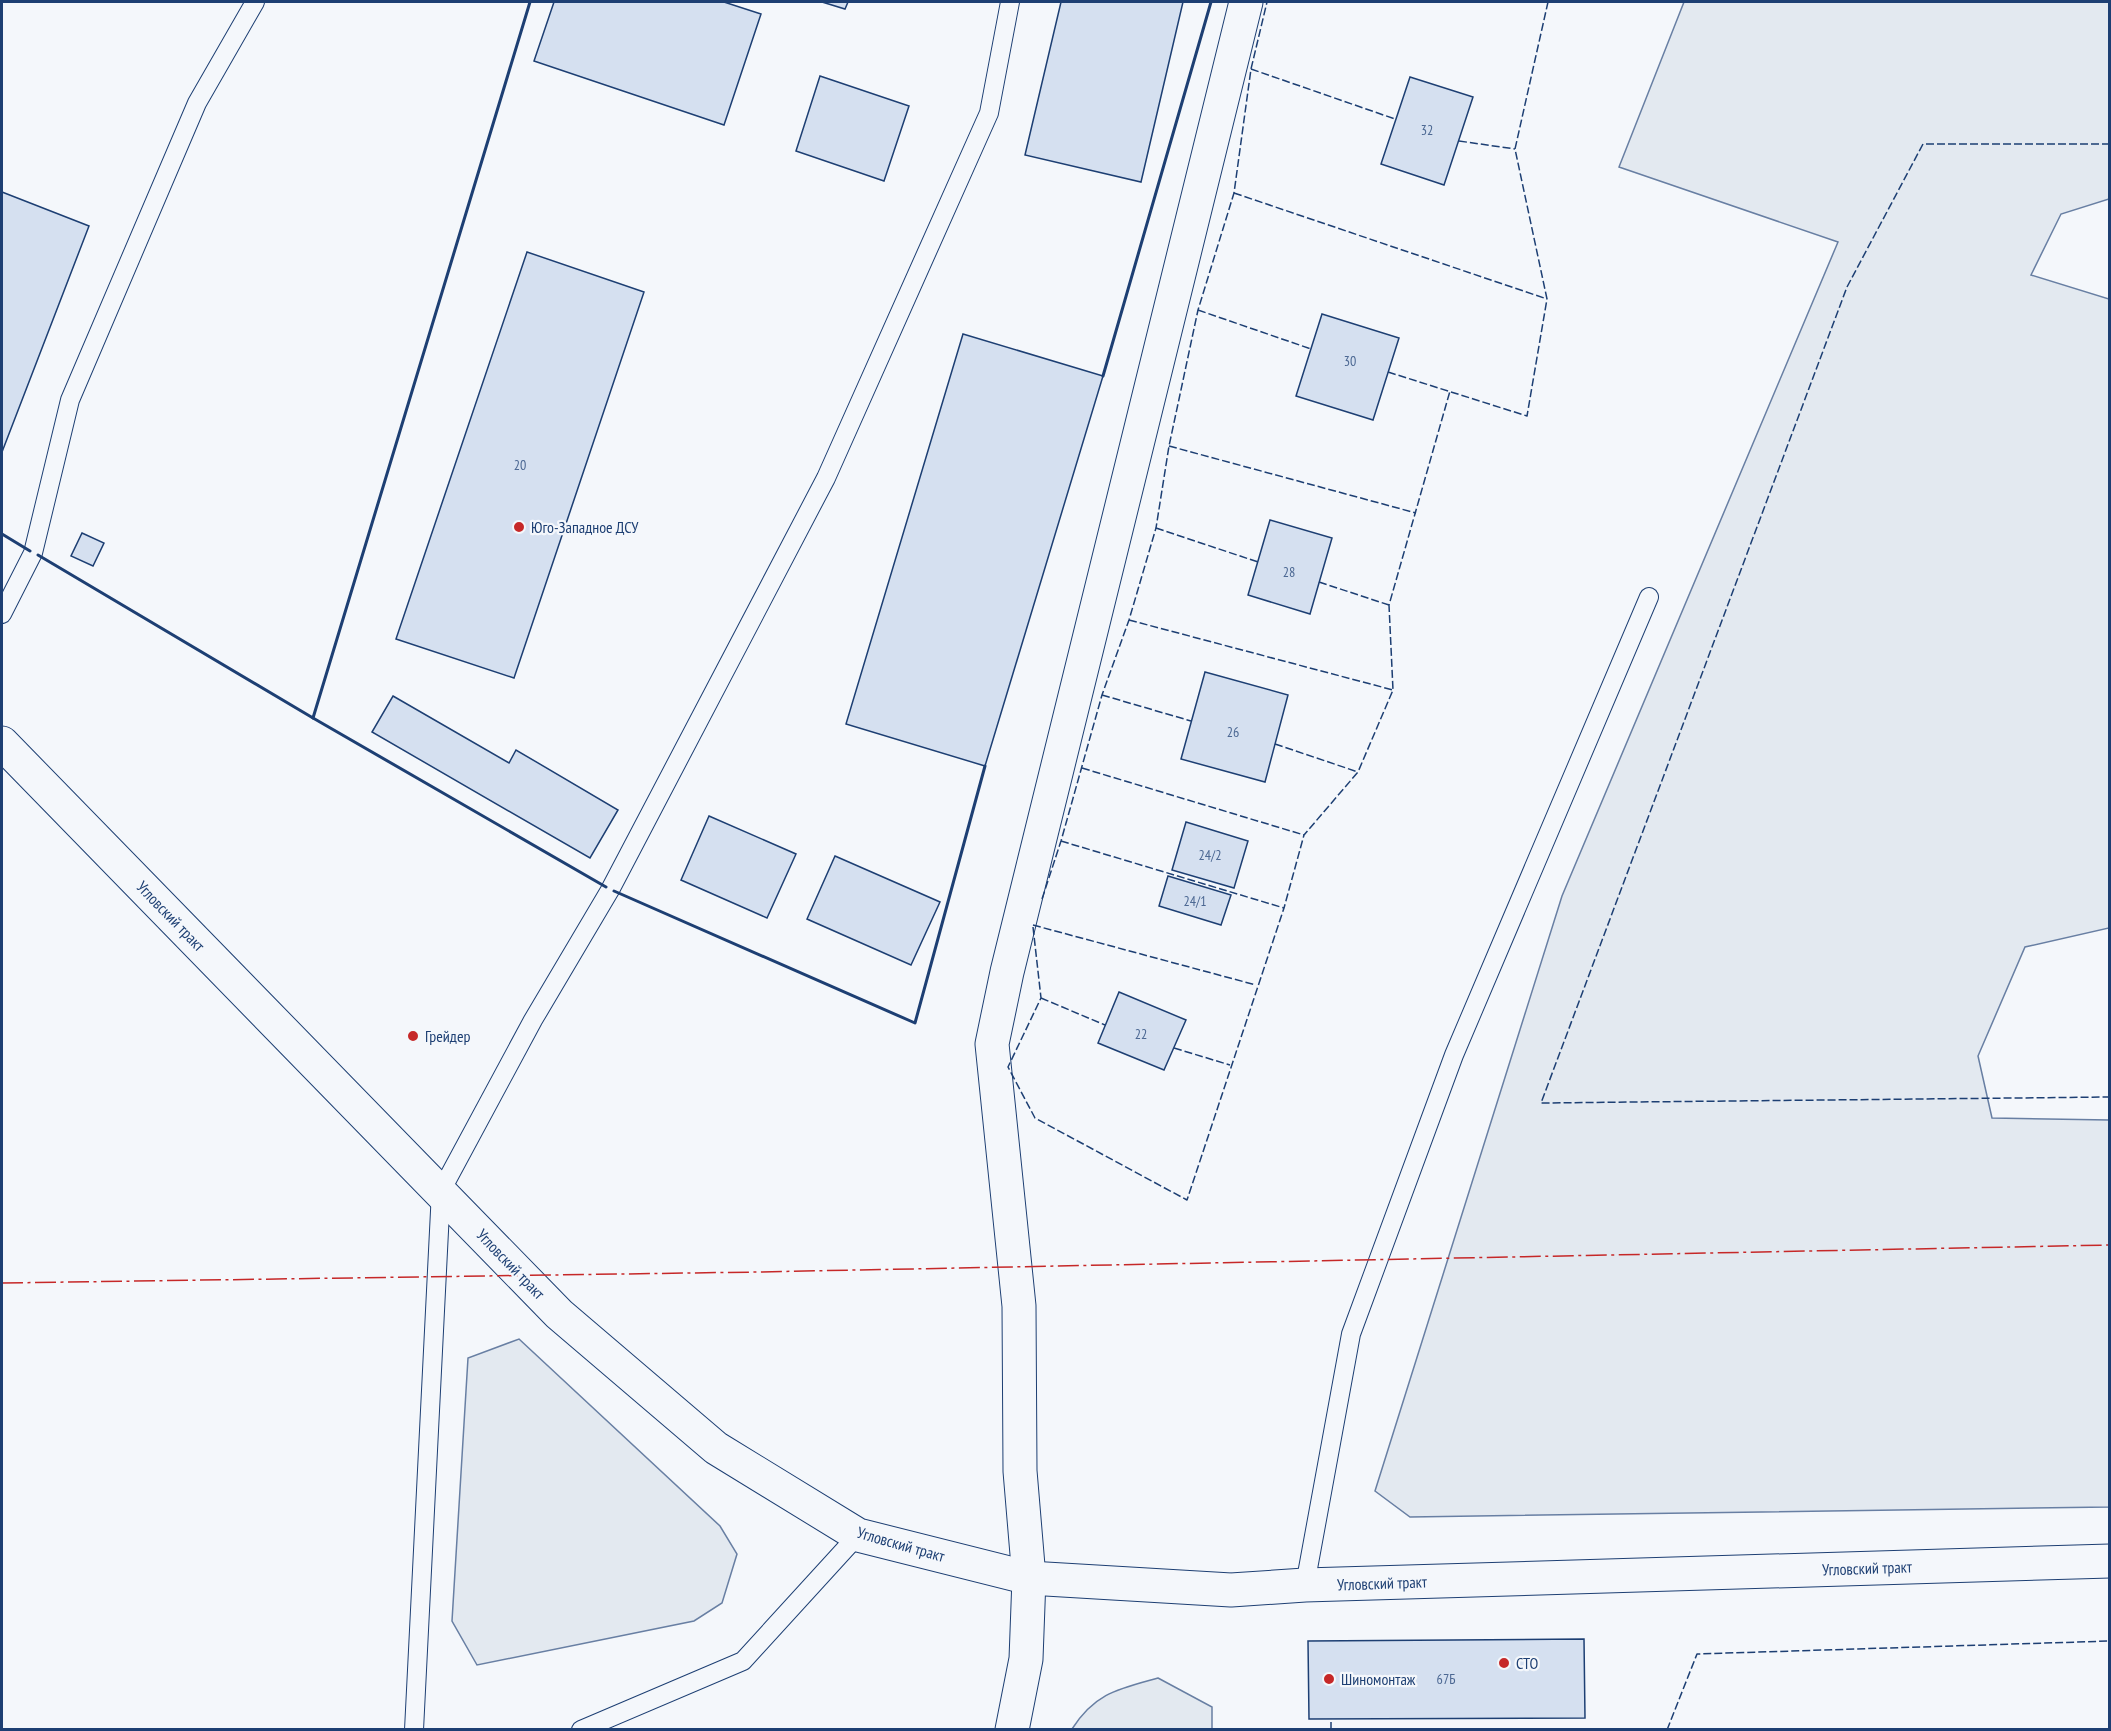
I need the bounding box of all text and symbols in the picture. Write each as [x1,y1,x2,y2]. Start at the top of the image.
house number: 32 [1421,121,1433,139]
house number: 30 [1344,352,1356,370]
house number: 20 [514,456,526,474]
place label: Юго-Западное ДСУ [531,517,639,537]
marker: Юго-Западное ДСУ [512,520,526,534]
house number: 28 [1283,563,1295,581]
house number: 26 [1227,723,1239,741]
house number: 24/2 [1198,846,1222,864]
street label: Угловский тракт [133,877,210,956]
house number: 24/1 [1183,892,1207,910]
house number: 22 [1135,1025,1147,1043]
place label: Грейдер [425,1026,470,1046]
marker: Грейдер [406,1029,420,1043]
street label: Угловский тракт [473,1225,550,1304]
street label: Угловский тракт [855,1522,948,1566]
street label: Угловский тракт [1822,1556,1913,1580]
street label: Угловский тракт [1337,1571,1428,1595]
place label: СТО [1516,1653,1538,1673]
marker: СТО [1497,1656,1511,1670]
place label: Шиномонтаж [1341,1669,1416,1689]
house number: 67Б [1437,1670,1455,1688]
marker: Шиномонтаж [1322,1672,1336,1686]

